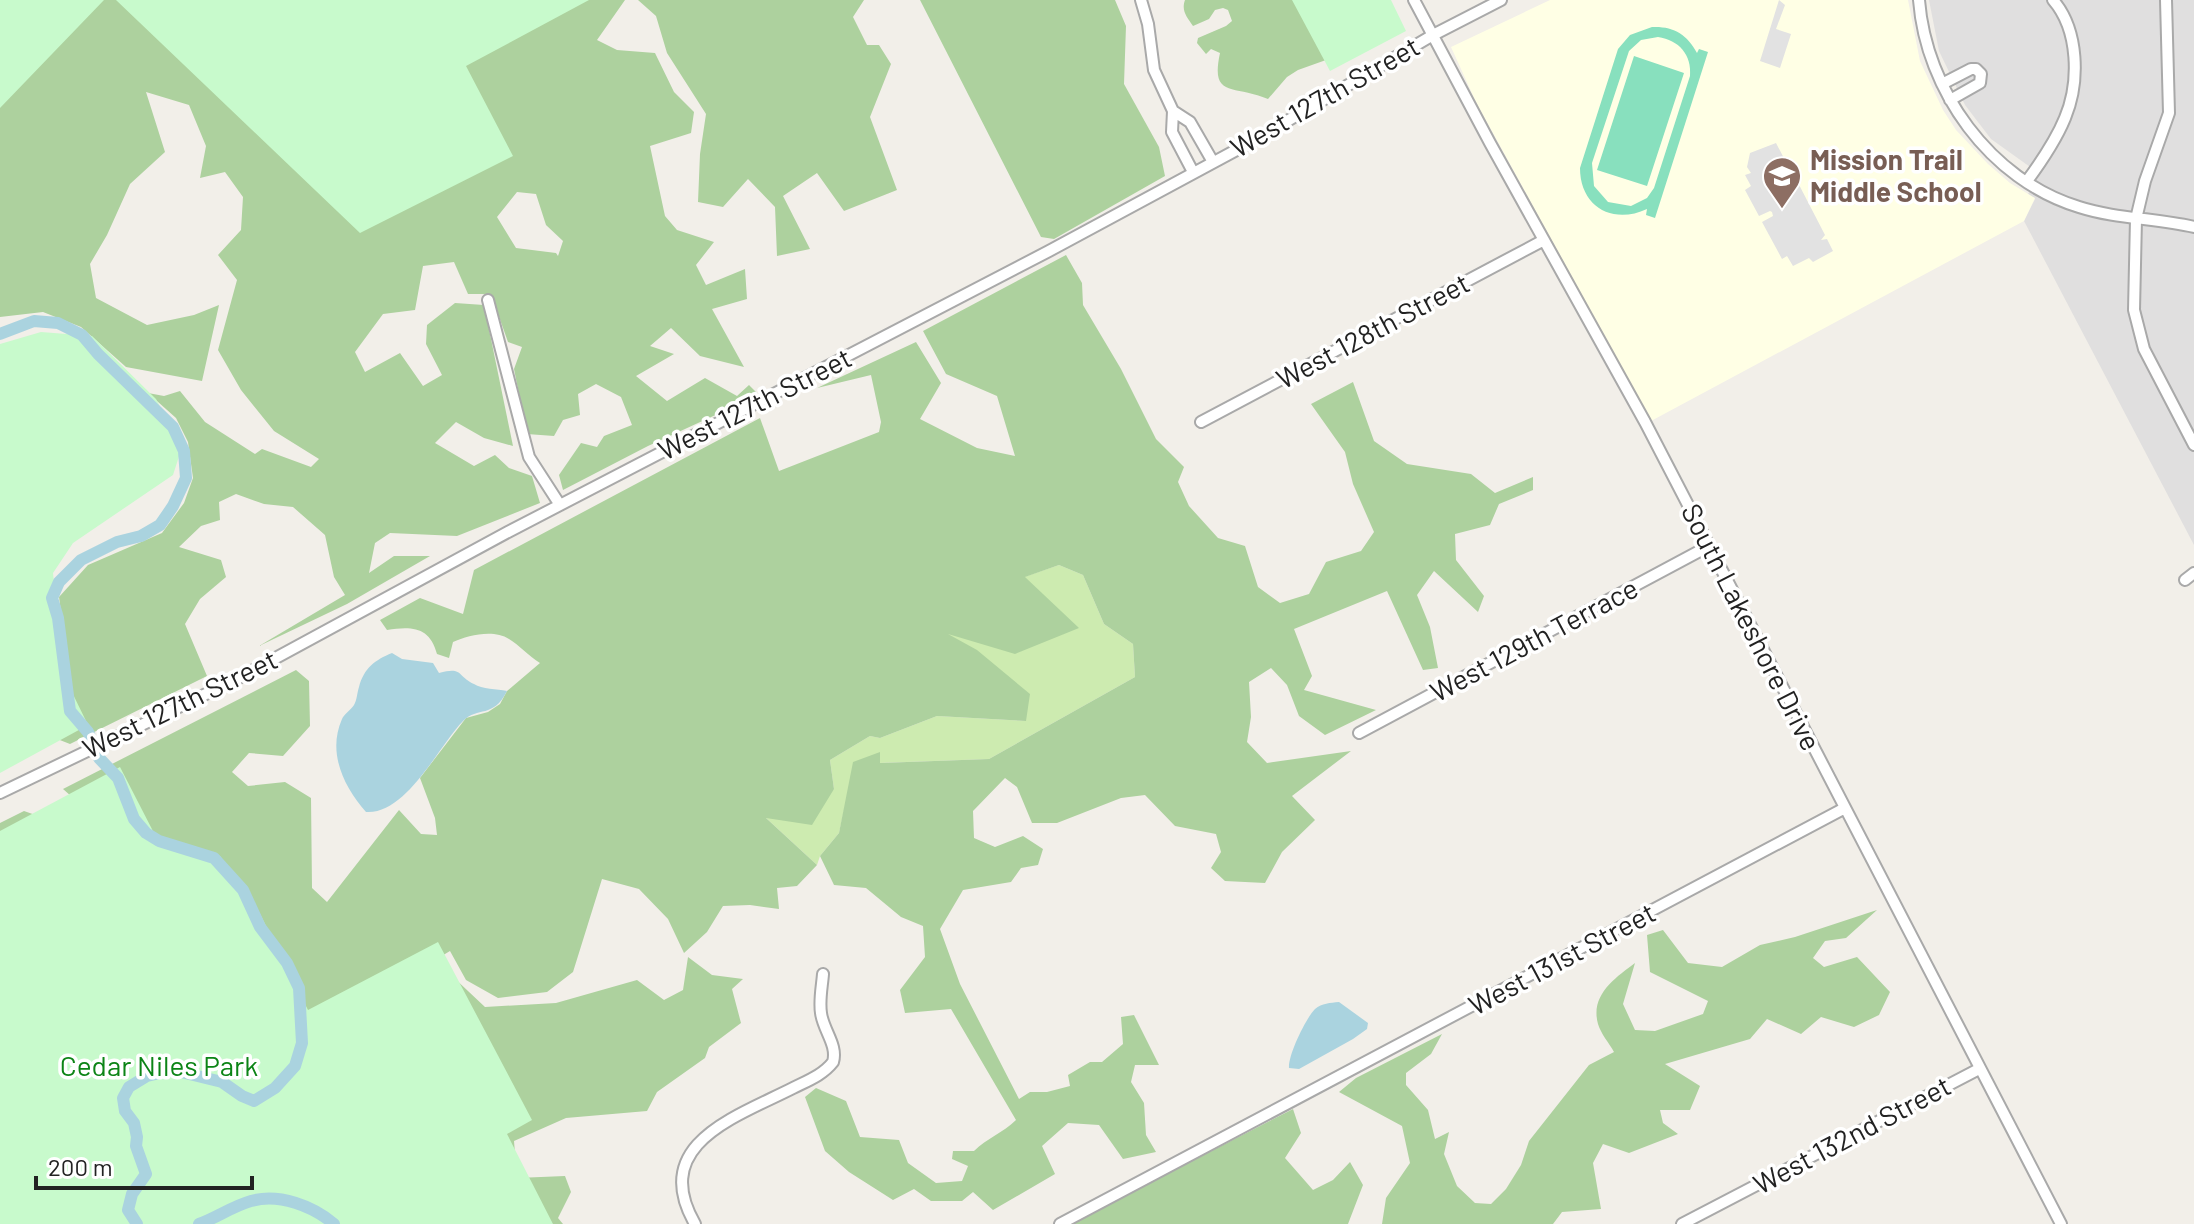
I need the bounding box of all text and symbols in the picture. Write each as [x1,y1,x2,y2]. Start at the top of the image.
street label: West 127th Street [1224,28,1425,164]
place label: Mission Trail Middle School [1810,142,1982,208]
school or university icon: Mission Trail Middle School [1761,155,1803,210]
street label: West 128th Street [1270,265,1475,395]
street label: West 127th Street [652,340,857,466]
street label: South Lakeshore Drive [1675,497,1829,756]
street label: West 129th Terrace [1424,570,1643,708]
street label: West 127th Street [77,641,283,765]
street label: West 131st Street [1462,895,1661,1022]
park label: Cedar Niles Park [60,1048,258,1082]
street label: West 132nd Street [1747,1068,1956,1200]
scale bar [36,1140,252,1190]
text: 200 m [48,1152,113,1181]

